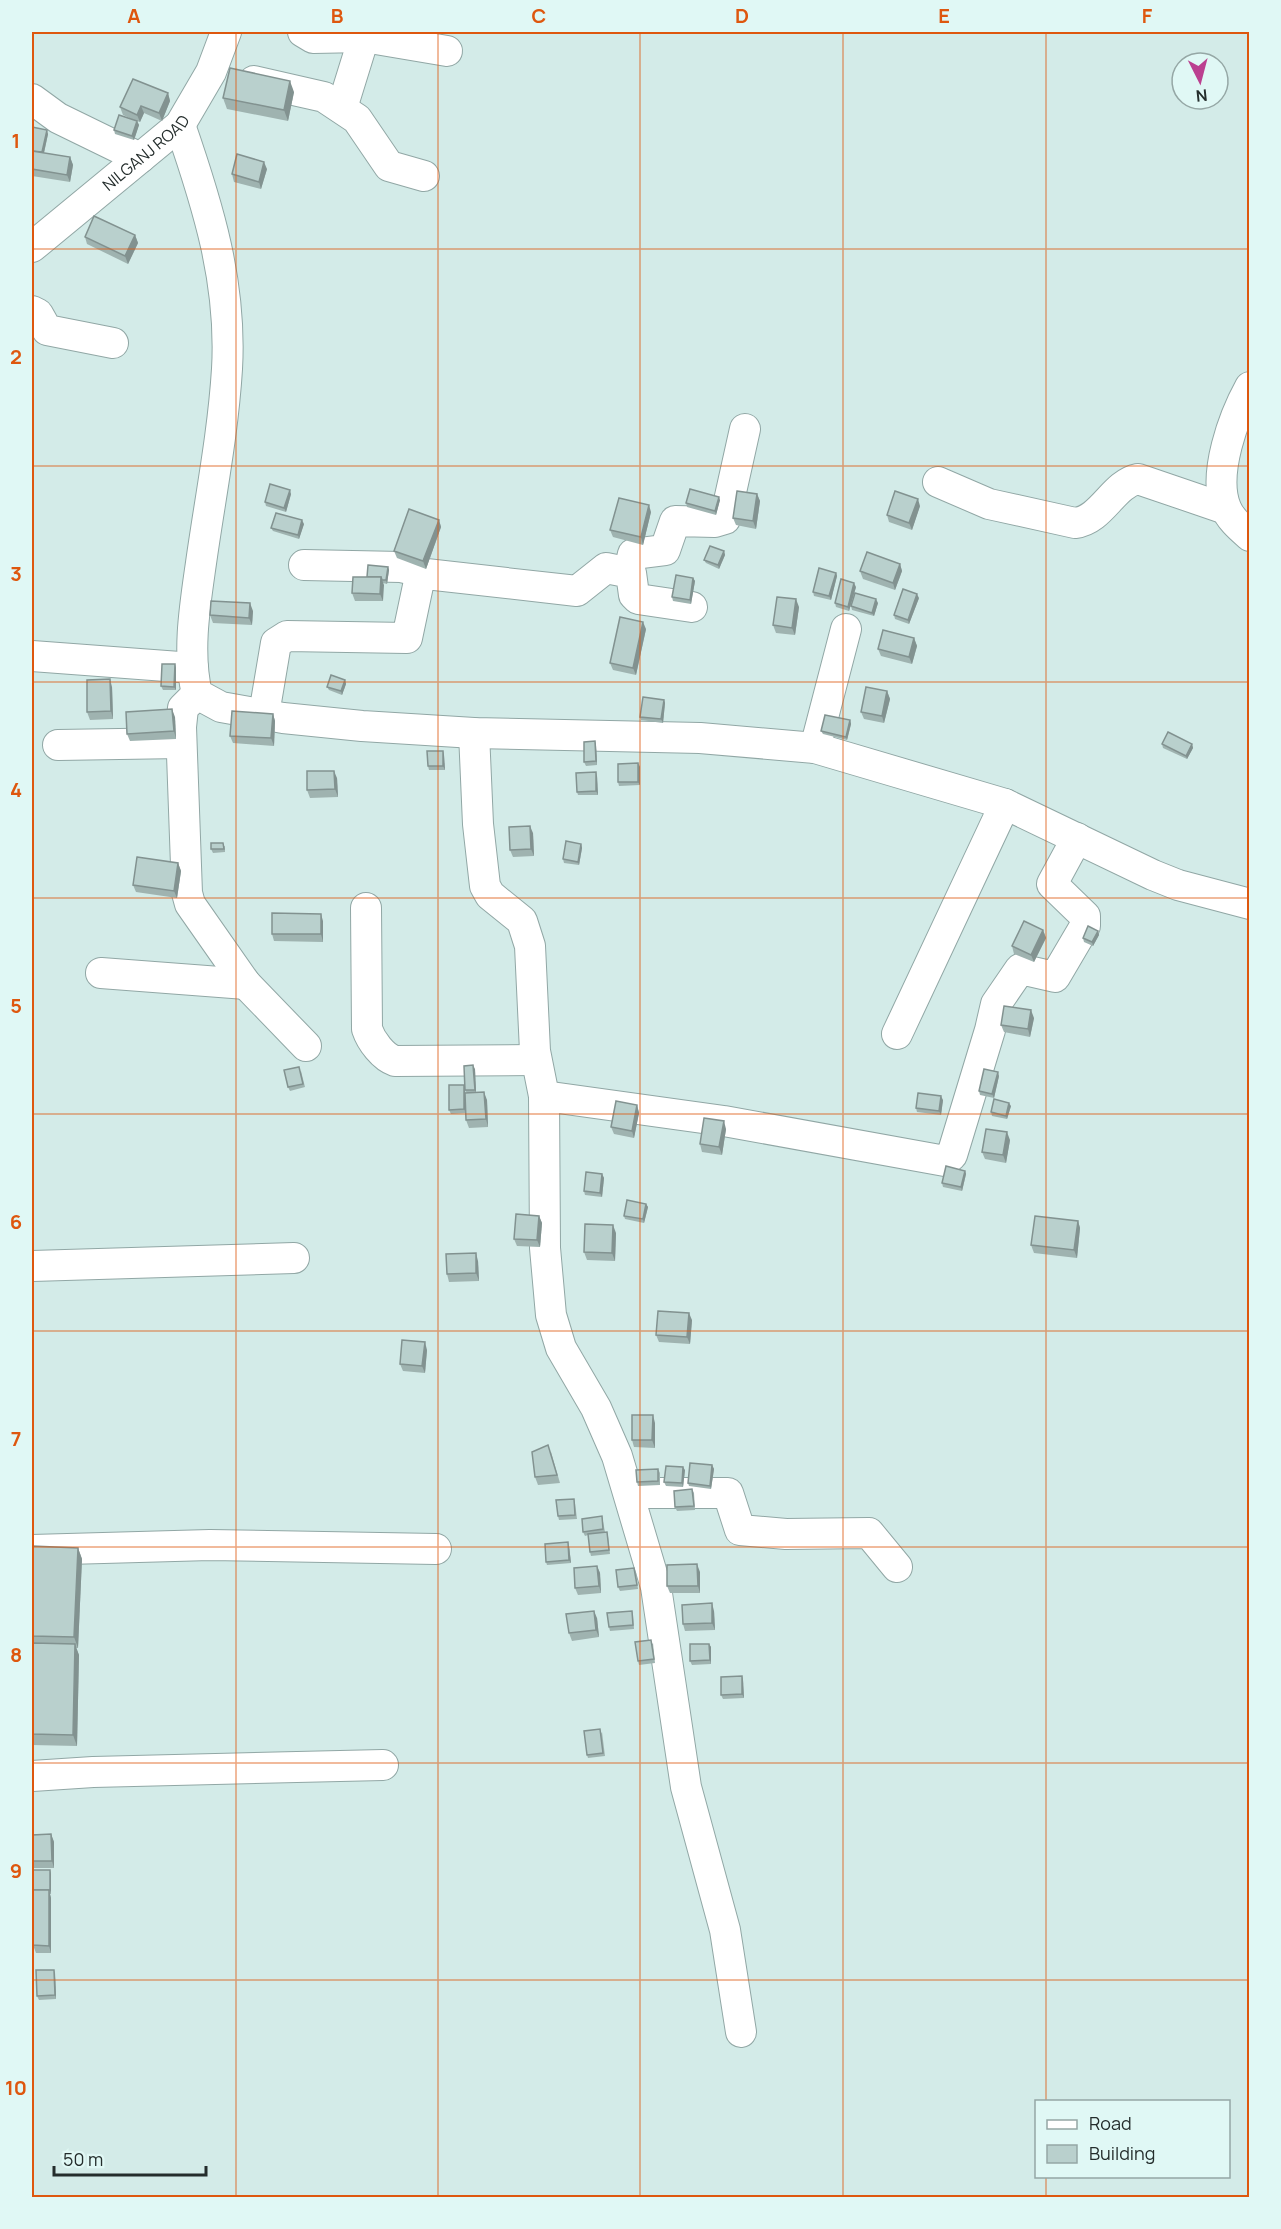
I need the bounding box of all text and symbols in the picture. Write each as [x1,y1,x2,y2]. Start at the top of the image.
text: A [127,2,141,29]
text: B [331,2,344,29]
text: C [532,2,546,29]
text: D [735,2,749,29]
text: E [938,2,950,29]
text: F [1142,2,1153,29]
north arrow [1170,51,1230,111]
text: N [1195,84,1208,107]
street label: NILGANJ ROAD [98,111,195,196]
text: 1 [12,127,20,154]
text: 2 [10,343,22,370]
text: 3 [10,560,22,587]
text: 4 [10,776,22,803]
text: 5 [10,992,22,1019]
text: 6 [10,1208,22,1235]
text: 7 [11,1425,21,1452]
text: 8 [10,1641,22,1668]
text: 9 [10,1857,22,1884]
text: 10 [5,2074,27,2101]
legend [1035,2100,1230,2178]
text: Road [1089,2111,1132,2135]
scale bar [54,2139,206,2177]
text: Building [1089,2141,1155,2165]
text: 50 m [63,2147,103,2171]

